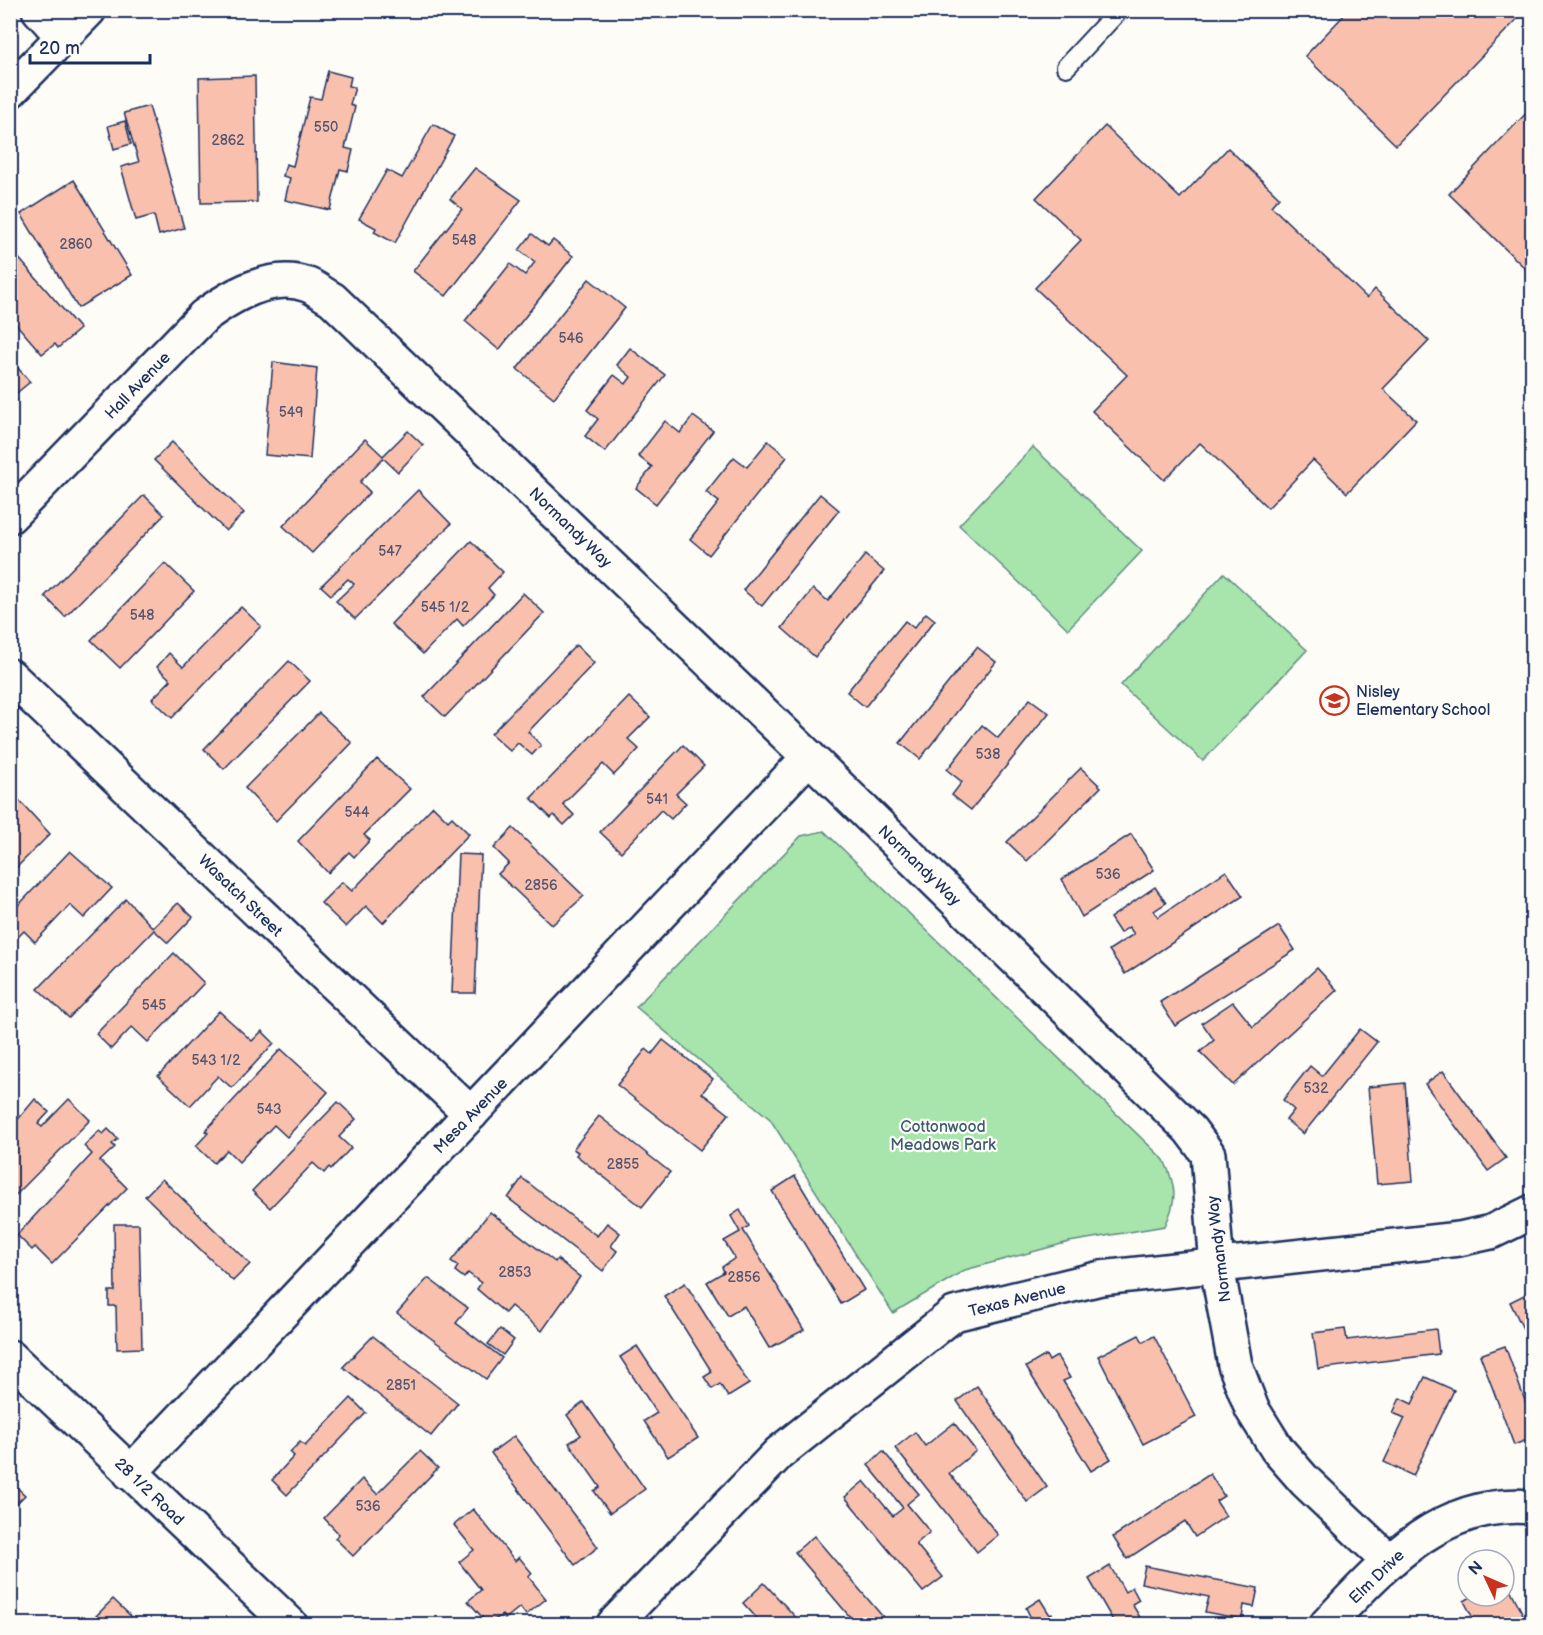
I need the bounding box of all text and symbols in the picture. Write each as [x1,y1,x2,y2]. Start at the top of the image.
scale bar [30,27,150,65]
text: 20 m [39,38,80,59]
house number: 550 [314,119,338,136]
house number: 2862 [211,132,245,149]
house number: 548 [452,232,476,249]
house number: 2860 [59,236,93,253]
house number: 546 [558,330,584,347]
street label: Hall Avenue [101,348,175,424]
house number: 549 [279,404,303,421]
street label: Normandy Way [525,484,616,573]
house number: 547 [378,543,402,560]
house number: 545 1/2 [421,599,470,616]
house number: 548 [130,607,154,624]
place label: Nisley Elementary School [1356,683,1490,720]
school or university icon: Nisley Elementary School [1319,684,1351,716]
house number: 538 [976,746,1000,763]
house number: 541 [646,791,668,808]
house number: 544 [344,804,370,821]
street label: Normandy Way [874,822,965,911]
street label: Wasatch Street [194,851,286,941]
house number: 536 [1095,866,1121,883]
house number: 2856 [525,877,558,894]
house number: 545 [142,997,166,1014]
house number: 543 1/2 [192,1052,241,1069]
street label: Mesa Avenue [430,1074,512,1158]
house number: 532 [1304,1080,1329,1097]
house number: 543 [256,1101,282,1118]
park label: Cottonwood Meadows Park [890,1118,996,1155]
house number: 2855 [607,1156,639,1173]
street label: Normandy Way [1203,1194,1235,1303]
house number: 2853 [498,1264,532,1281]
house number: 2856 [728,1269,761,1286]
street label: Texas Avenue [967,1279,1068,1322]
house number: 2851 [386,1377,416,1394]
street label: 28 1/2 Road [110,1454,188,1530]
house number: 536 [355,1498,381,1515]
street label: Elm Drive [1346,1546,1409,1608]
north arrow [1456,1548,1516,1608]
text: N [1465,1558,1487,1580]

